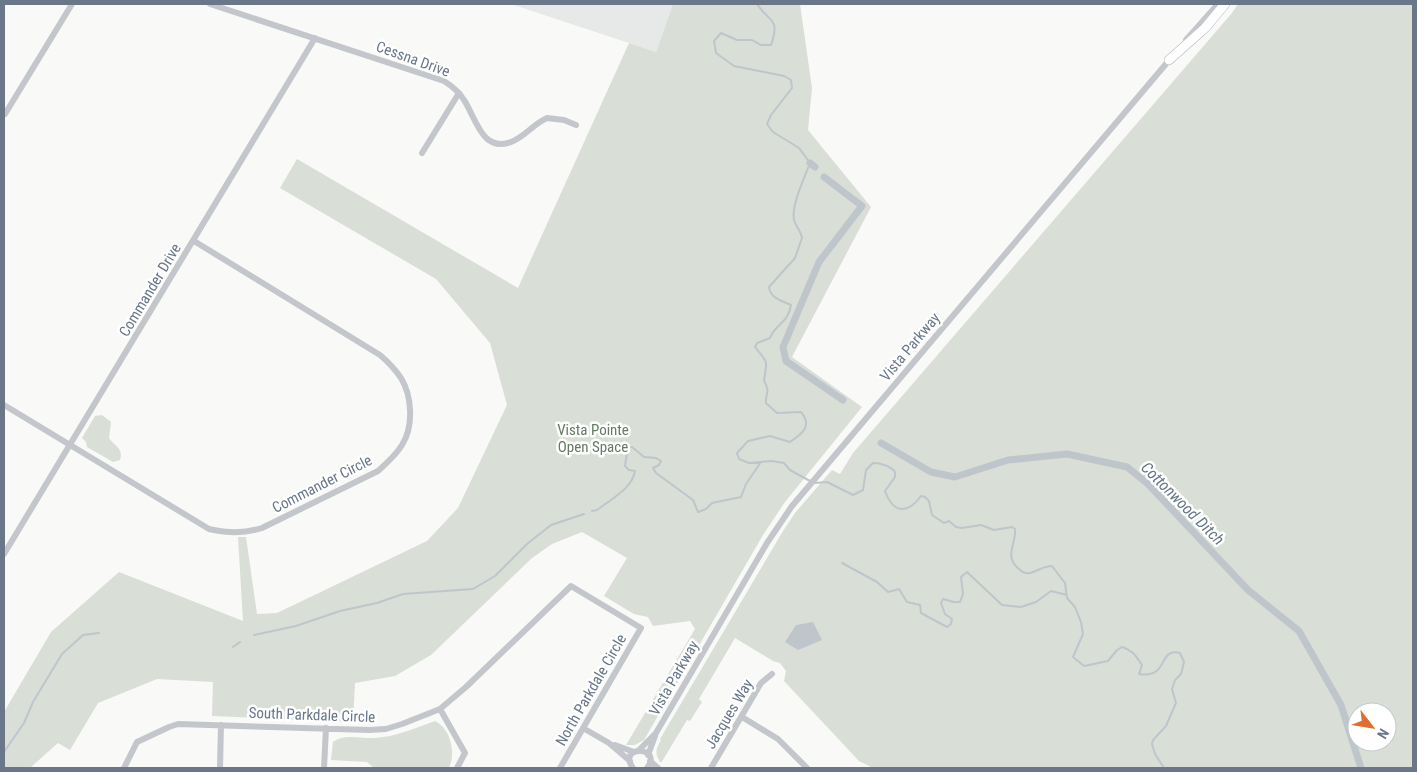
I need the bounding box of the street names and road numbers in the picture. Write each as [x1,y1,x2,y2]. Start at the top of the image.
street label: Cessna Drive [374,37,452,81]
street label: Commander Drive [115,240,185,340]
street label: Vista Parkway [876,309,944,385]
street label: Commander Circle [269,451,375,517]
street label: North Parkdale Circle [552,631,630,749]
street label: Vista Parkway [645,637,703,719]
street label: Jacques Way [701,676,757,752]
street label: South Parkdale Circle [248,704,376,726]

